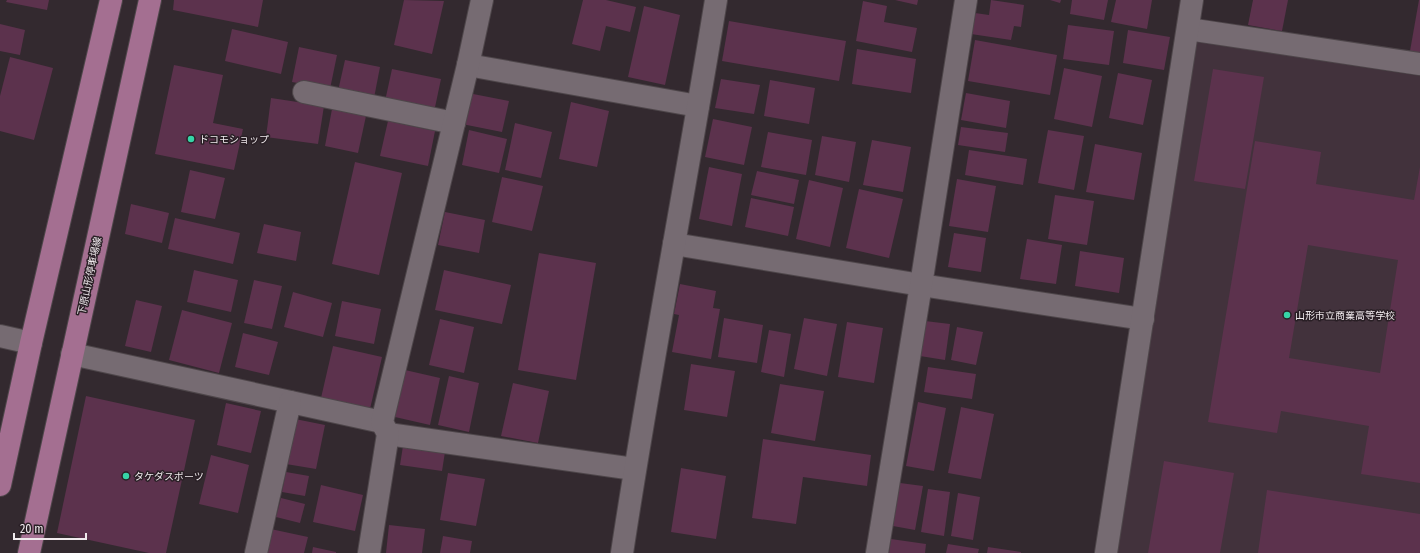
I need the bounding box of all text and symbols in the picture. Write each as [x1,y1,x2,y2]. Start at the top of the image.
marker: ドコモショップ [186,134,196,144]
place label: ドコモショップ [199,134,269,146]
street label: 下原山形停車場線 [76,236,104,317]
marker: 山形市立商業高等学校 [1282,310,1292,320]
place label: 山形市立商業高等学校 [1295,310,1395,322]
marker: タケダスポーツ [121,471,131,481]
place label: タケダスポーツ [134,471,204,483]
scale bar [14,515,86,541]
text: 20 m [20,522,44,536]

